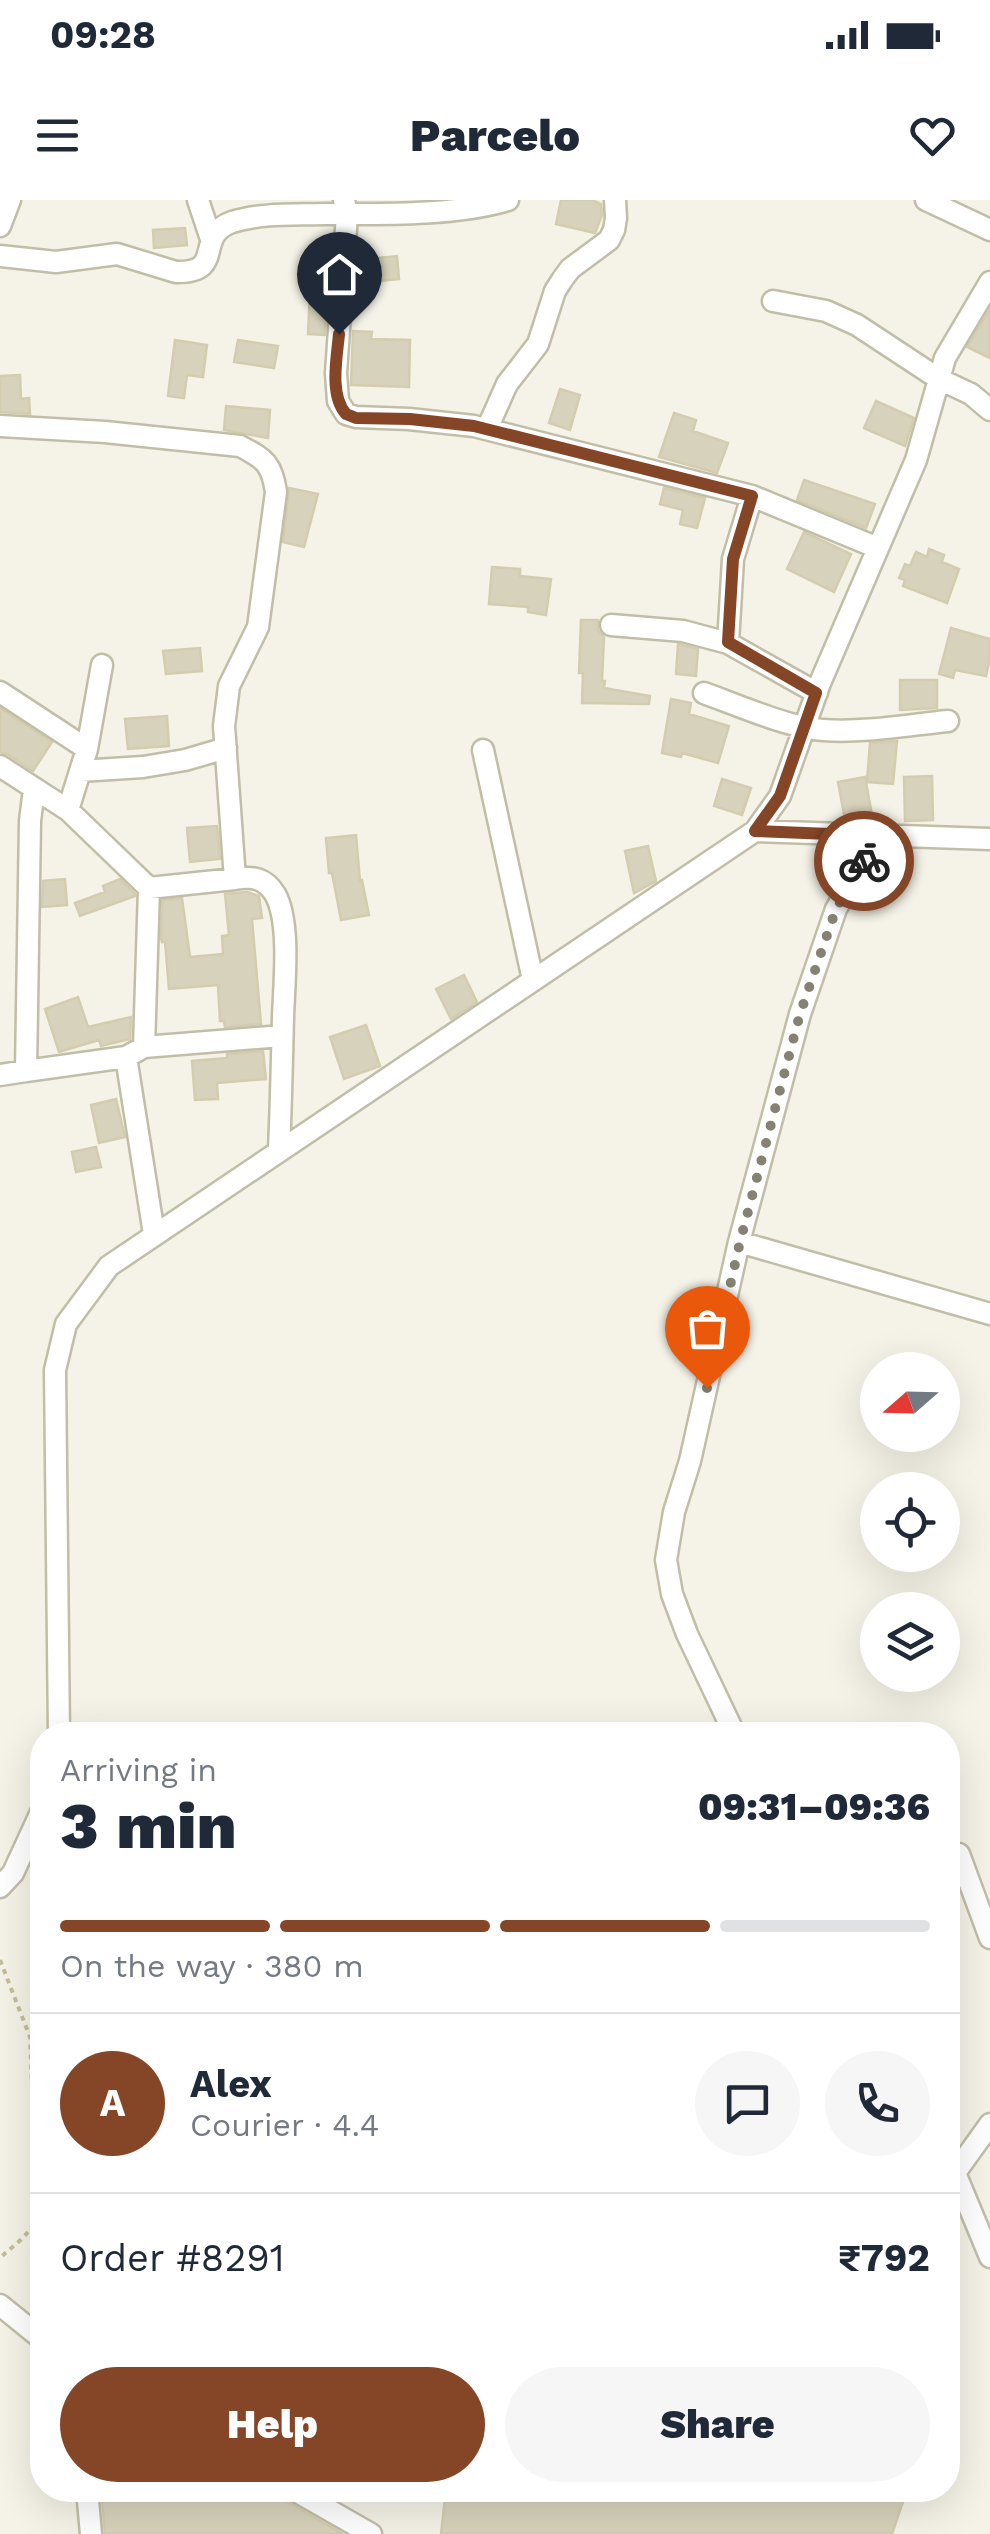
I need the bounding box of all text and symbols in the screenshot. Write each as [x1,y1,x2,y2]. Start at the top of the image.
text: 09:28 [50,13,156,57]
icon: menu [30,108,85,163]
icon: heart [905,108,960,163]
text: Parcelo [410,109,580,162]
pin [297,232,382,335]
icon: home [312,247,367,302]
courier [814,811,914,911]
icon: bike [837,834,892,889]
pin [665,1286,750,1389]
icon: bag [680,1301,735,1356]
north arrow [860,1352,960,1452]
map controls [860,1352,960,1692]
button: locate [860,1472,960,1572]
button: layers [860,1592,960,1692]
text: Arriving in [60,1751,217,1789]
text: 09:31–09:36 [698,1785,930,1829]
text: 3 min [60,1788,237,1864]
text: On the way · 380 m [60,1947,364,1985]
button: chat [695,2051,800,2156]
button: phone [825,2051,930,2156]
text: Alex [190,2062,272,2106]
text: A [100,2081,125,2125]
text: Courier · 4.4 [190,2106,379,2144]
text: Order #8291 [60,2236,285,2280]
text: ₹792 [838,2236,930,2280]
button: Help [60,2367,485,2482]
button: Share [505,2367,930,2482]

